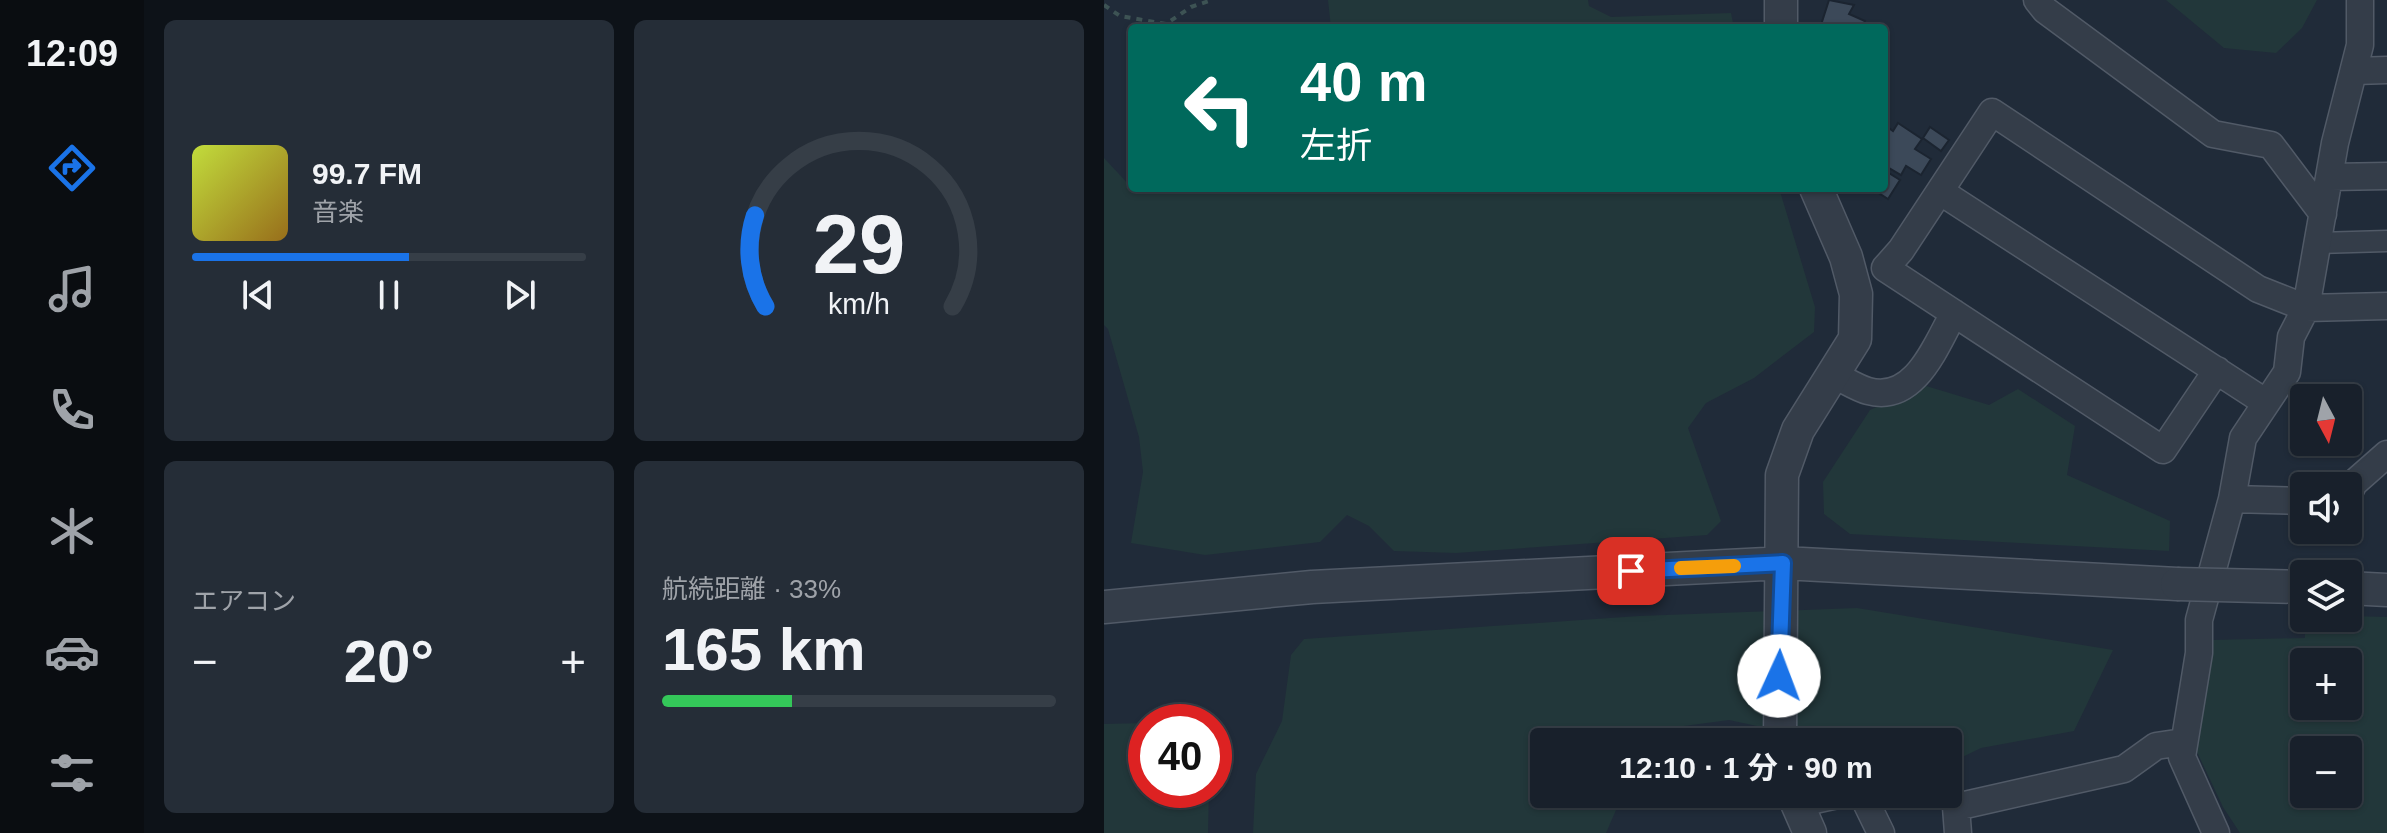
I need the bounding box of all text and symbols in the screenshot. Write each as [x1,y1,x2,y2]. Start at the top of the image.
text: 12:09 [26,33,118,74]
text: 40 m [1300,50,1428,113]
icon: left [1168,56,1272,160]
text: 左折 [1300,125,1372,166]
icon: directions [44,140,100,196]
text: 99.7 FM [312,157,422,190]
text: 音楽 [312,197,364,227]
text: 29 [813,197,905,290]
icon: music [44,261,100,317]
icon: previous [236,273,280,317]
icon: pause [367,273,411,317]
icon: next [498,273,542,317]
text: km/h [828,288,890,320]
icon: phone [44,382,100,438]
north arrow [2290,384,2362,456]
map controls [2290,384,2362,808]
button: sound [2290,472,2362,544]
icon: climate [44,503,100,559]
pin [1597,537,1665,605]
icon: arrive [1609,549,1653,593]
button: layers [2290,560,2362,632]
text: 航続距離 · 33% [662,574,841,604]
text: エアコン [192,586,296,616]
text: 165 km [662,616,866,683]
icon: car [44,624,100,680]
text: 20° [344,628,434,695]
position arrow [1737,634,1821,718]
text: − [192,637,218,686]
text: + [560,637,586,686]
button: + [2290,648,2362,720]
speed limit sign: 40 [1128,704,1232,808]
button: − [2290,736,2362,808]
icon: filters [44,745,100,801]
text: 12:10 · 1 分 · 90 m [1619,751,1873,784]

